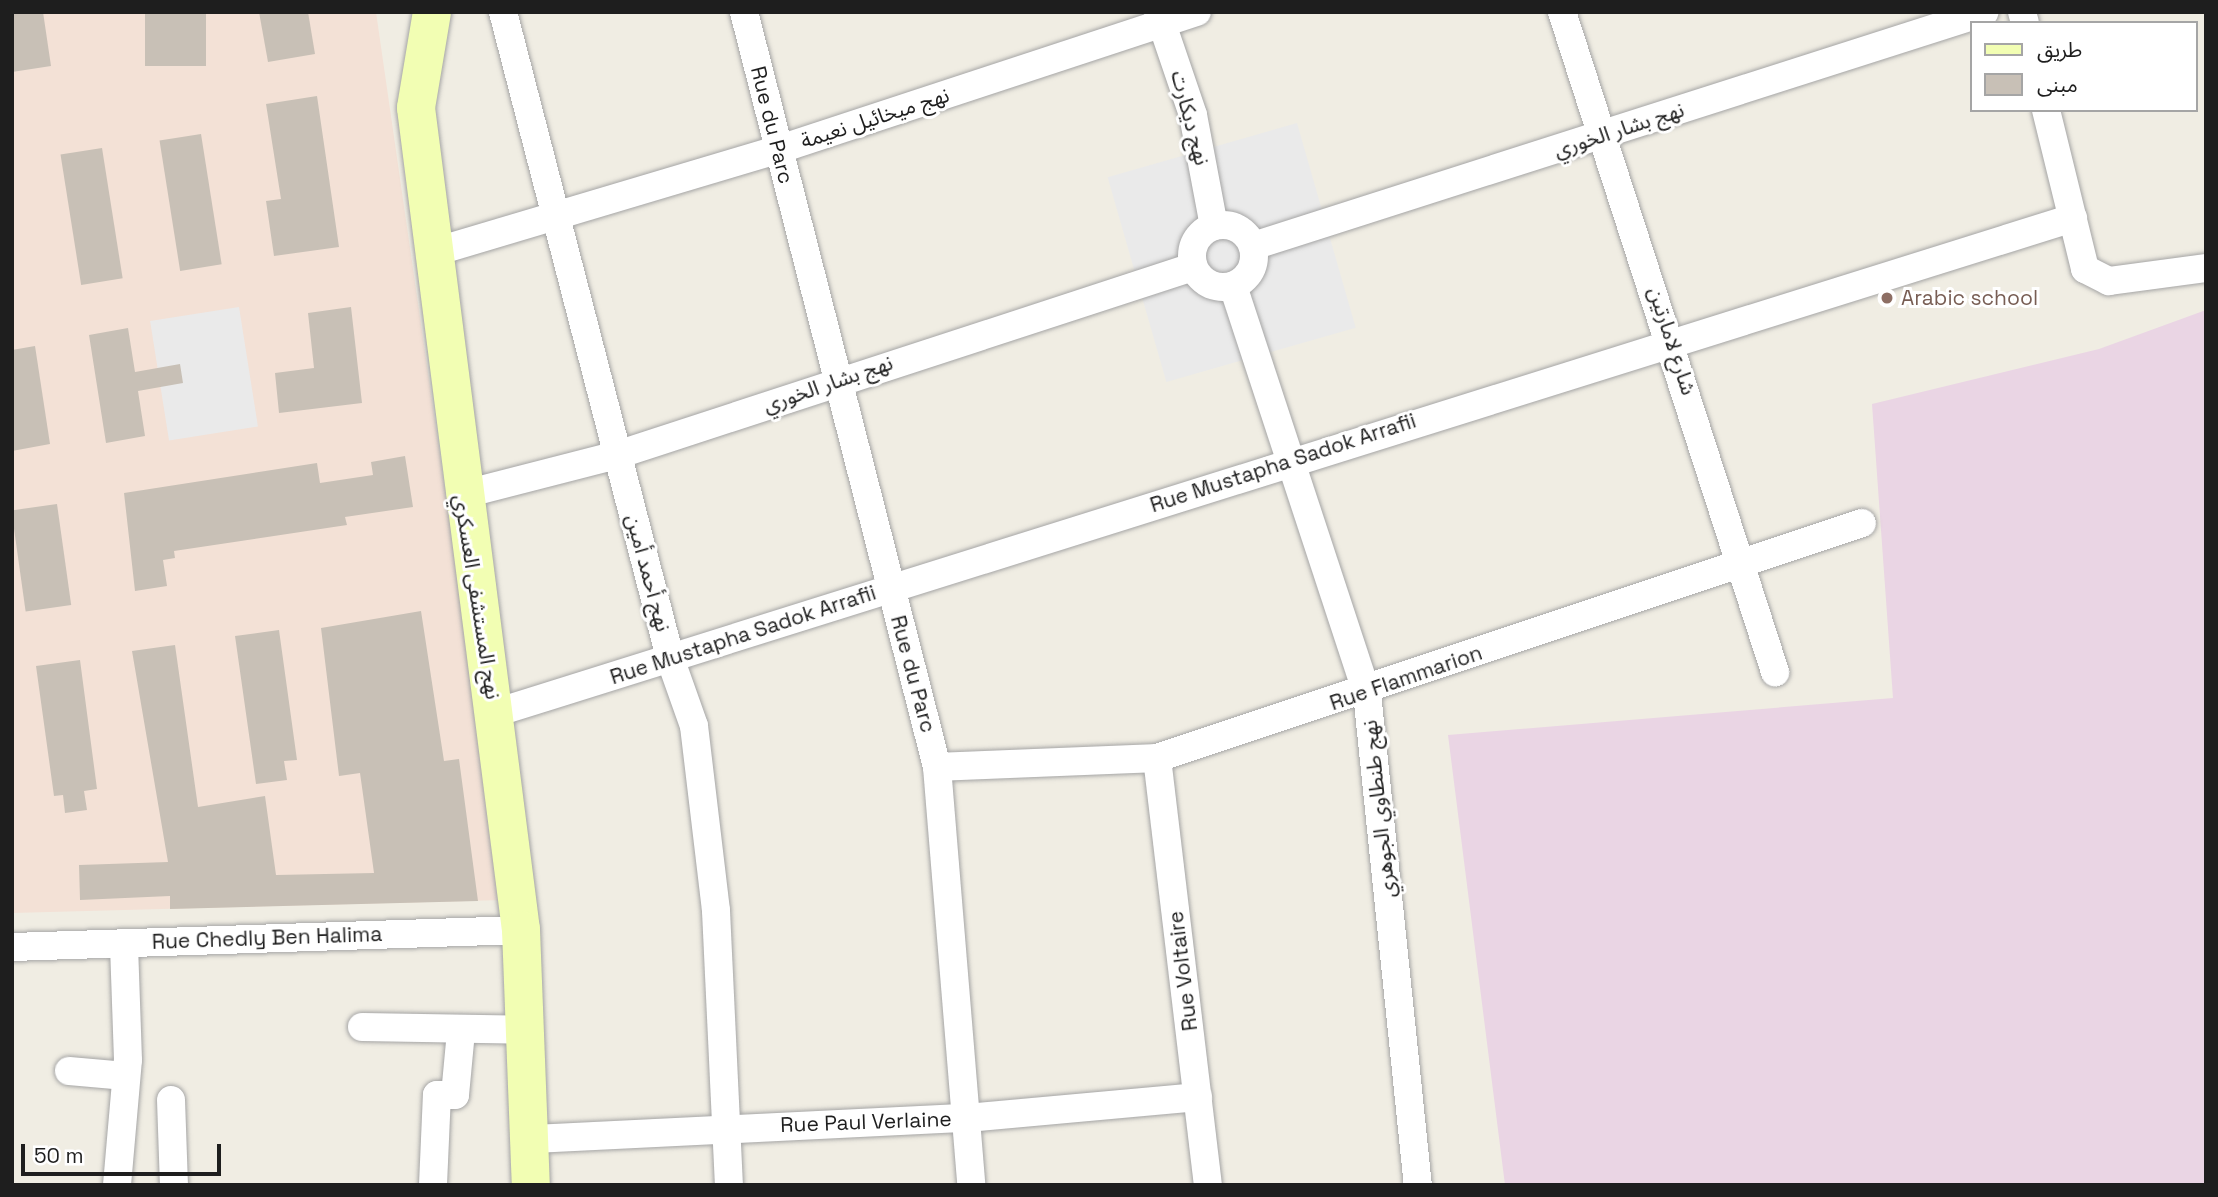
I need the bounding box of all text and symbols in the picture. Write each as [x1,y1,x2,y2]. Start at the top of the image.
legend [1969,21,2197,112]
text: طريق [2037,36,2082,63]
street label: Rue du Parc [745,64,799,186]
street label: نهج ديكارت [1165,68,1215,168]
text: مبنى [2037,71,2078,98]
street label: نهج ميخائيل نعيمة [798,82,952,154]
street label: نهج بشار الخوري [1551,97,1687,163]
street label: شارع لامارتين [1643,284,1701,398]
place label: Arabic school [1901,285,2038,311]
marker: Arabic school [1879,290,1895,306]
street label: نهج بشار الخوري [760,350,896,418]
street label: Rue Mustapha Sadok Arrafii [1147,408,1419,518]
street label: نهج المستشفى العسكري [448,493,506,701]
street label: نهج أحمد أمين [620,512,676,634]
street label: Rue Mustapha Sadok Arrafii [607,580,879,690]
street label: Rue du Parc [885,613,941,735]
street label: Rue Flammarion [1326,640,1486,716]
street label: نهج طنطاوي الجوهري [1357,719,1401,899]
street label: Rue Voltaire [1163,909,1203,1033]
street label: Rue Chedly Ben Halima [151,921,383,955]
street label: Rue Paul Verlaine [780,1106,952,1138]
scale bar [24,1130,224,1174]
text: 50 m [34,1142,84,1169]

